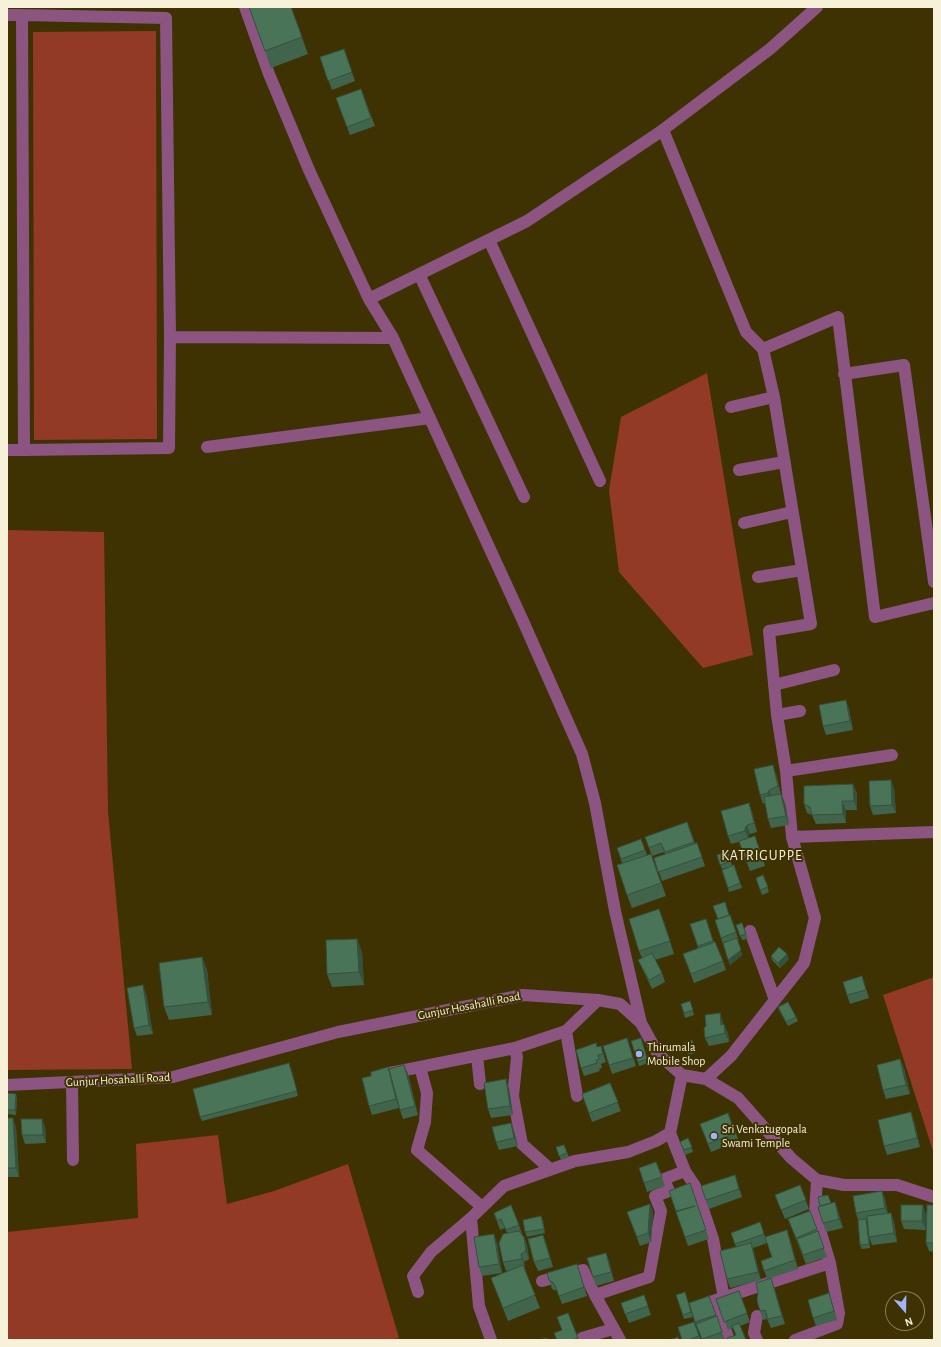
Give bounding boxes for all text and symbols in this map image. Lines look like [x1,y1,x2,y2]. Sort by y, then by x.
district label: KATRIGUPPE [721,848,803,864]
street label: Gunjur Hosahalli Road [416,989,522,1023]
place label: Thirumala Mobile Shop [647,1040,705,1068]
marker: Thirumala Mobile Shop [634,1049,644,1059]
street label: Gunjur Hosahalli Road [65,1070,171,1090]
place label: Sri Venkatugopala Swami Temple [722,1122,807,1150]
marker: Sri Venkatugopala Swami Temple [709,1131,719,1141]
north arrow [885,1291,925,1331]
text: N [903,1315,914,1328]

